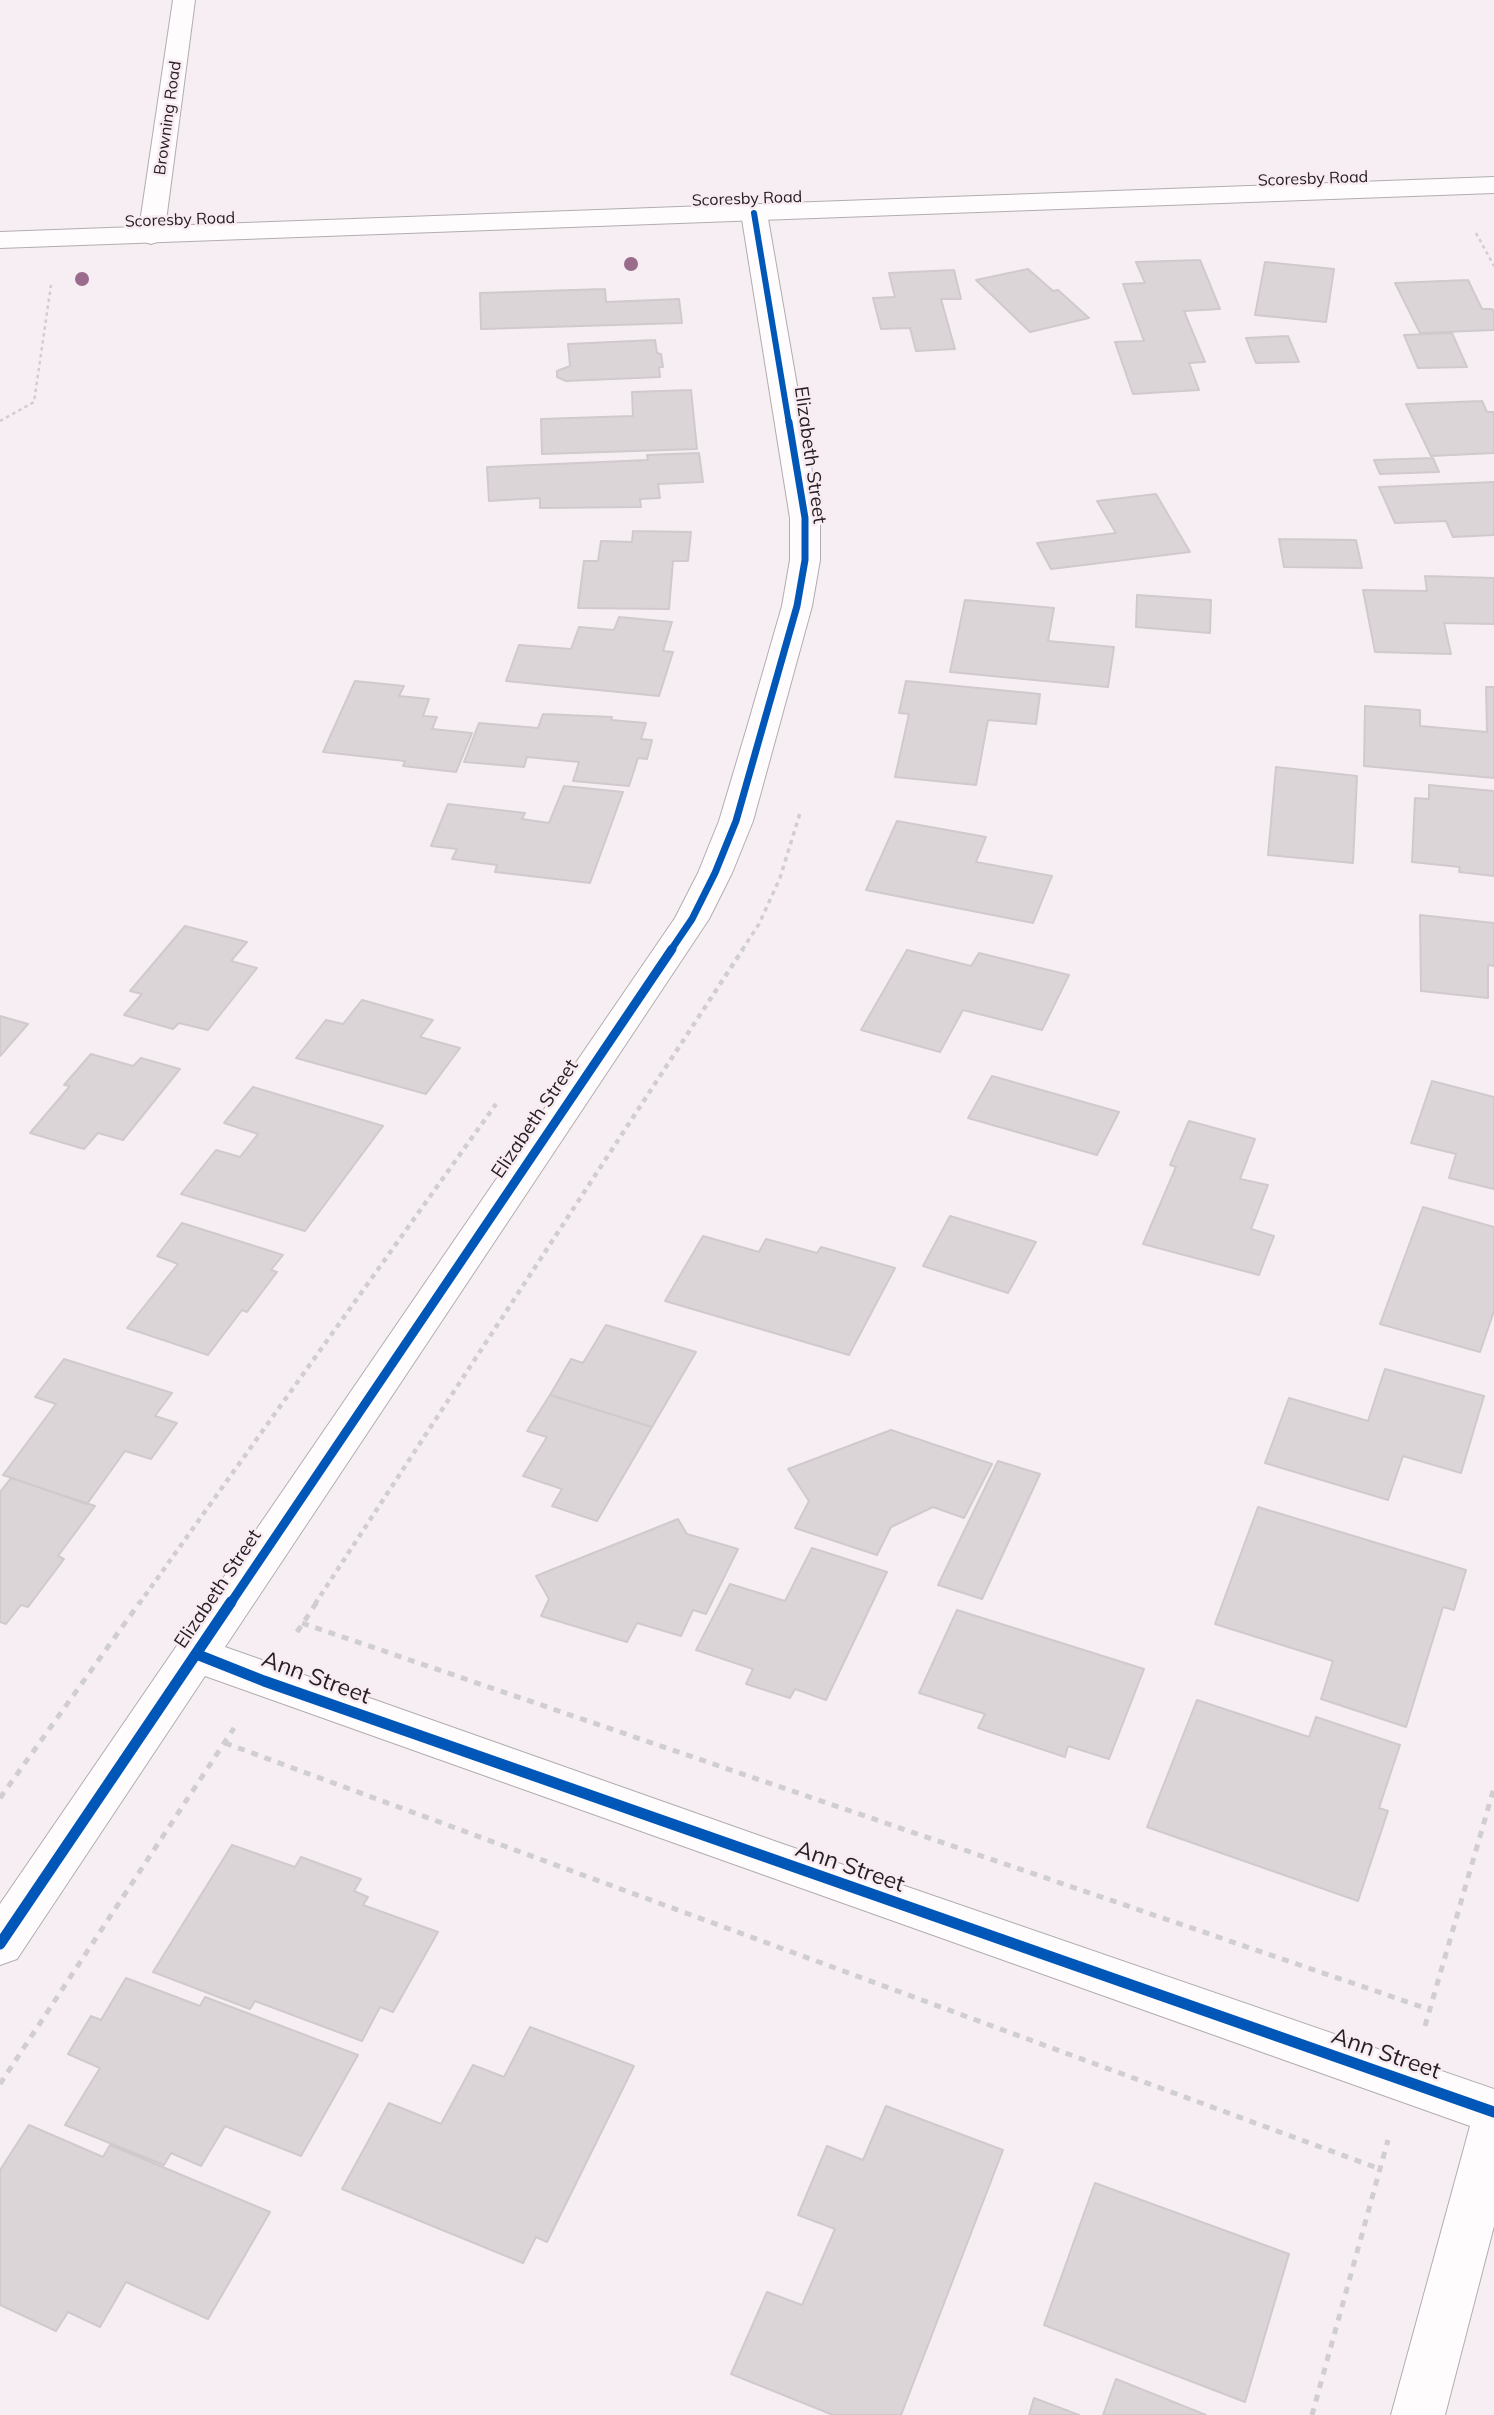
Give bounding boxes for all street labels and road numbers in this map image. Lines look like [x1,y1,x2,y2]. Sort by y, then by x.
street label: Browning Road [150,60,186,176]
street label: Scoresby Road [1257,167,1369,191]
street label: Scoresby Road [691,187,803,211]
street label: Scoresby Road [124,208,236,232]
street label: Elizabeth Street [789,385,831,525]
street label: Elizabeth Street [487,1055,583,1183]
street label: Elizabeth Street [170,1525,266,1653]
street label: Ann Street [258,1646,374,1710]
street label: Ann Street [792,1835,908,1899]
street label: Ann Street [1328,2022,1444,2086]

